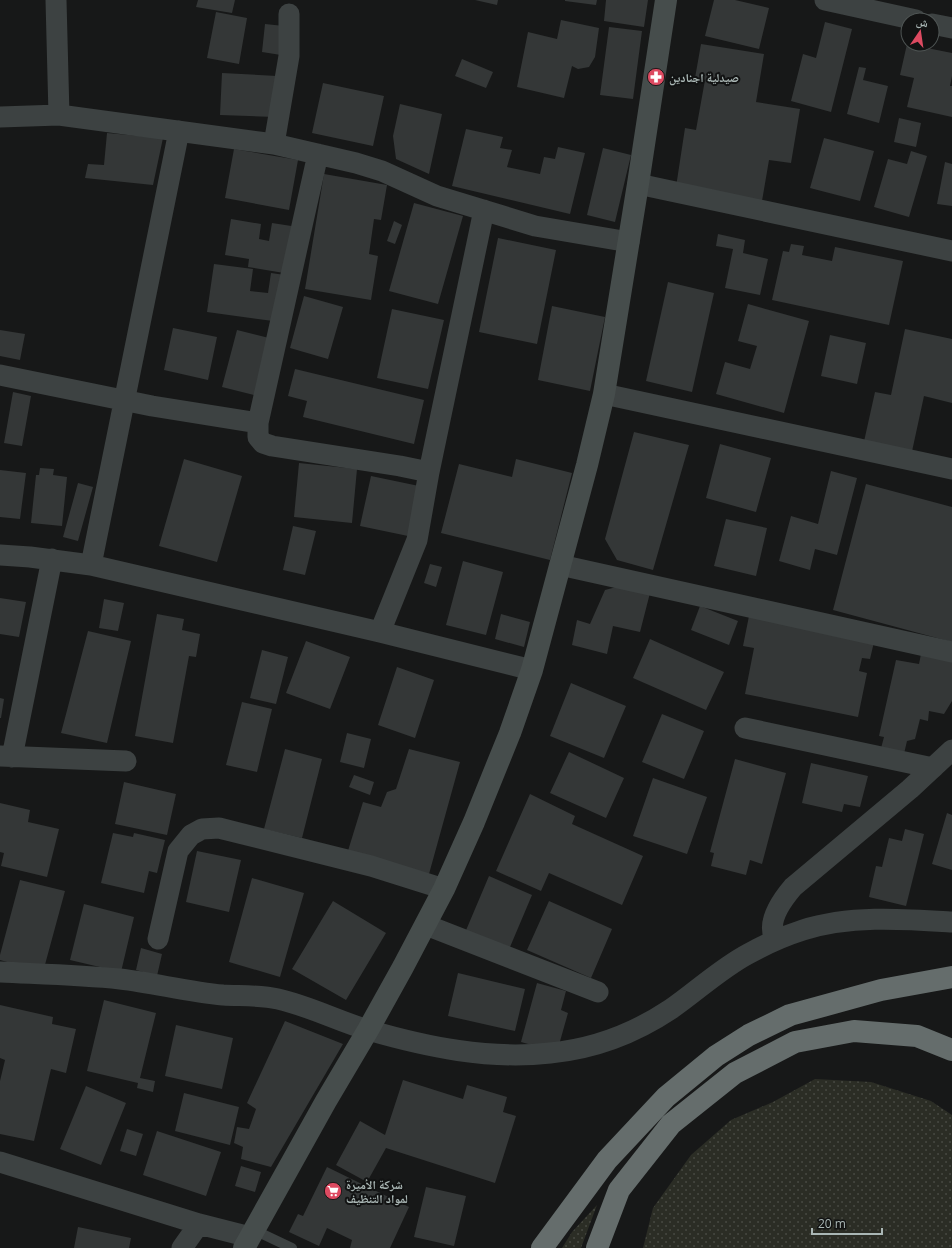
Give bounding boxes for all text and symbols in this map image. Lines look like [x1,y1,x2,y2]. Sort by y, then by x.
north arrow [900,12,940,52]
text: ش [915,13,930,31]
pharmacy icon: صيدلية اجنادين [646,67,666,87]
place label: صيدلية اجنادين [669,69,739,86]
place label: شركة الأميرة لمواد التنظيف [346,1176,408,1207]
supermarket icon: شركة الأميرة لمواد التنظيف [323,1181,343,1201]
scale bar [812,1210,882,1236]
text: 20 m [818,1215,846,1232]

